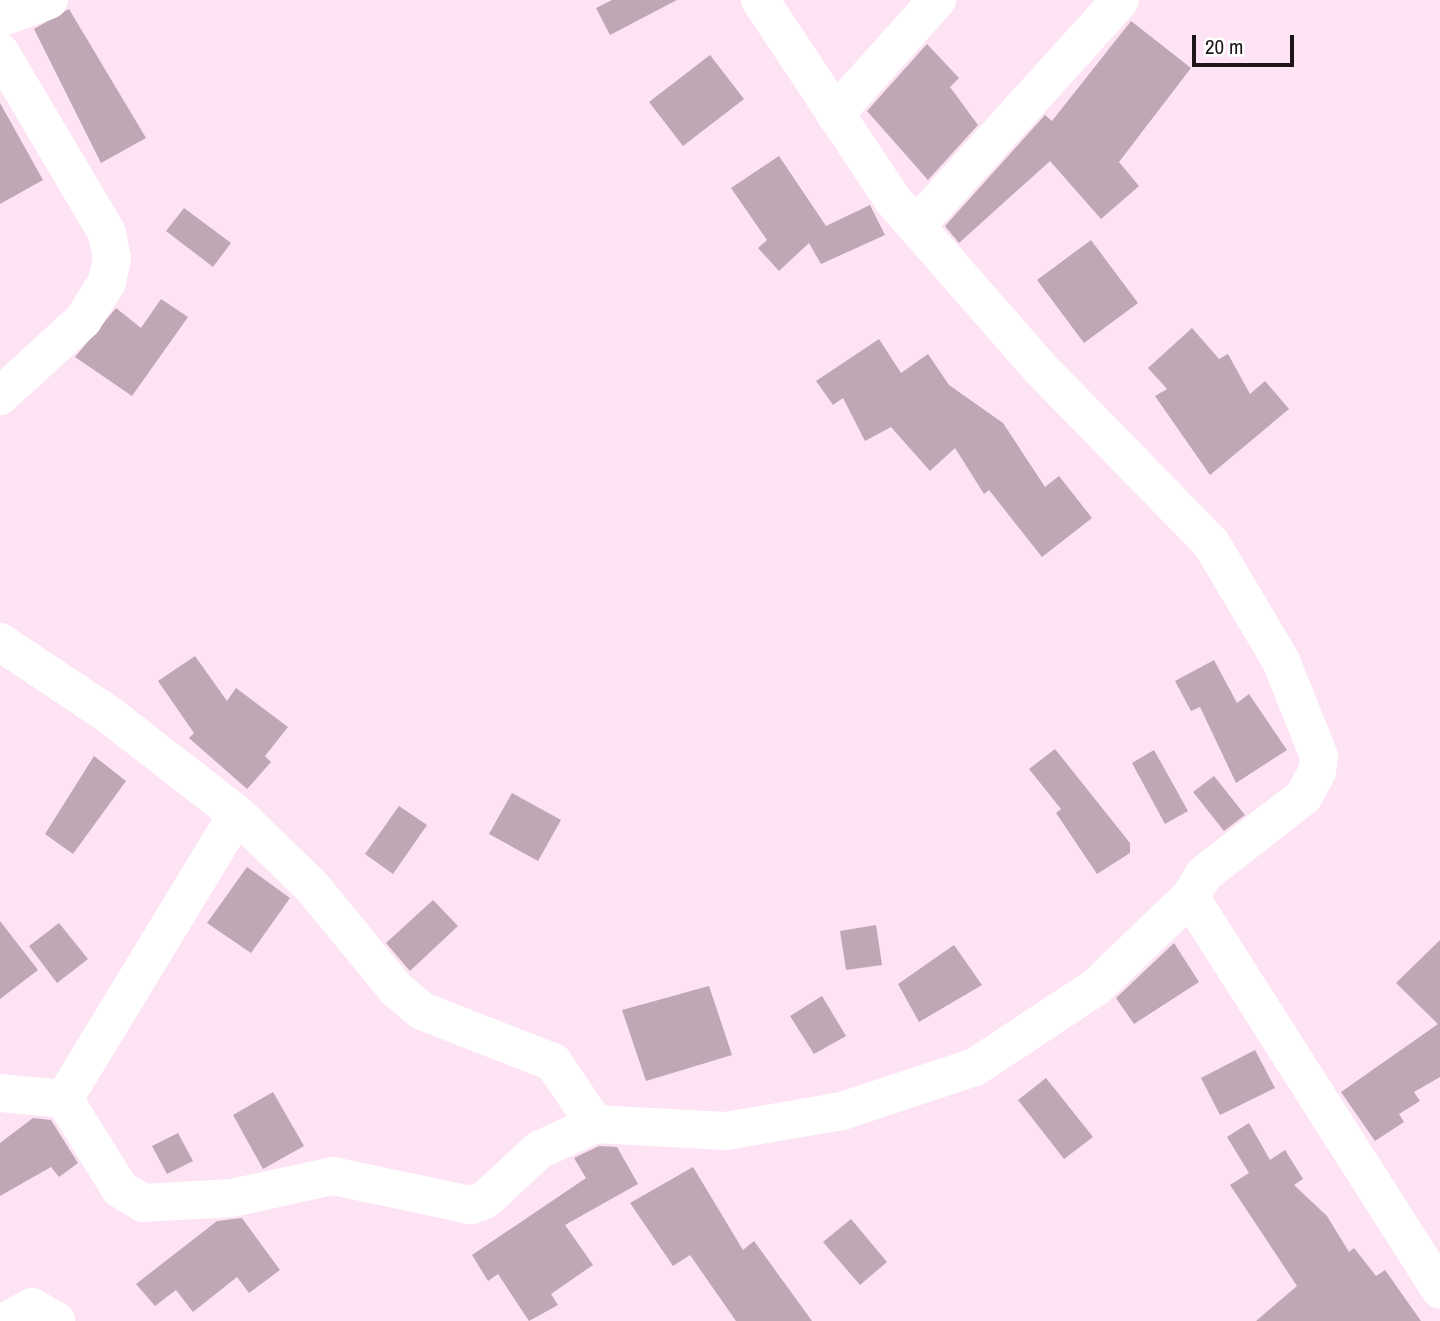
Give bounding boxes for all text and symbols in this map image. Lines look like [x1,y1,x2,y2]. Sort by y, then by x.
scale bar [1195,21,1296,65]
text: 20 m [1205,32,1243,61]

